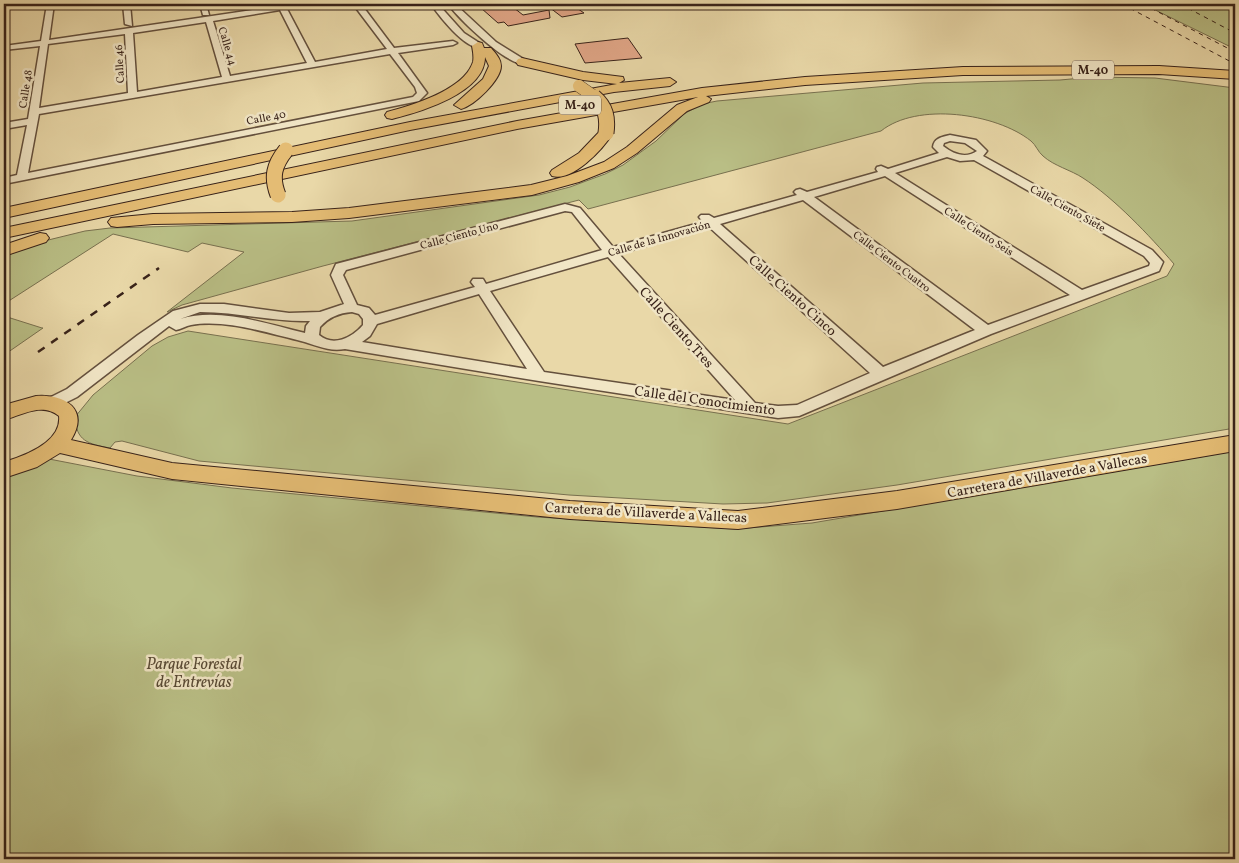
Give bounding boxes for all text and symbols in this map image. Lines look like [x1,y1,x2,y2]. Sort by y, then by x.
street label: Calle 44 [214,25,240,68]
street label: Calle 46 [112,44,129,84]
road number: M-40 [1072,60,1114,80]
street label: Calle 48 [16,69,37,109]
road number: M-40 [559,96,601,114]
street label: Calle 40 [245,107,288,130]
street label: Calle Ciento Siete [1027,182,1108,236]
street label: Calle Ciento Seis [941,204,1016,260]
street label: Calle de la Innovación [606,218,713,261]
street label: Calle Ciento Uno [419,219,500,254]
street label: Calle Ciento Cuatro [849,228,933,296]
street label: Calle Ciento Cinco [744,251,840,341]
street label: Calle Ciento Tres [634,283,717,373]
street label: Calle del Conocimiento [633,382,776,421]
street label: Carretera de Villaverde a Vallecas [946,450,1149,503]
street label: Carretera de Villaverde a Vallecas [544,499,748,528]
park label: Parque Forestal de Entrevías [146,654,242,694]

